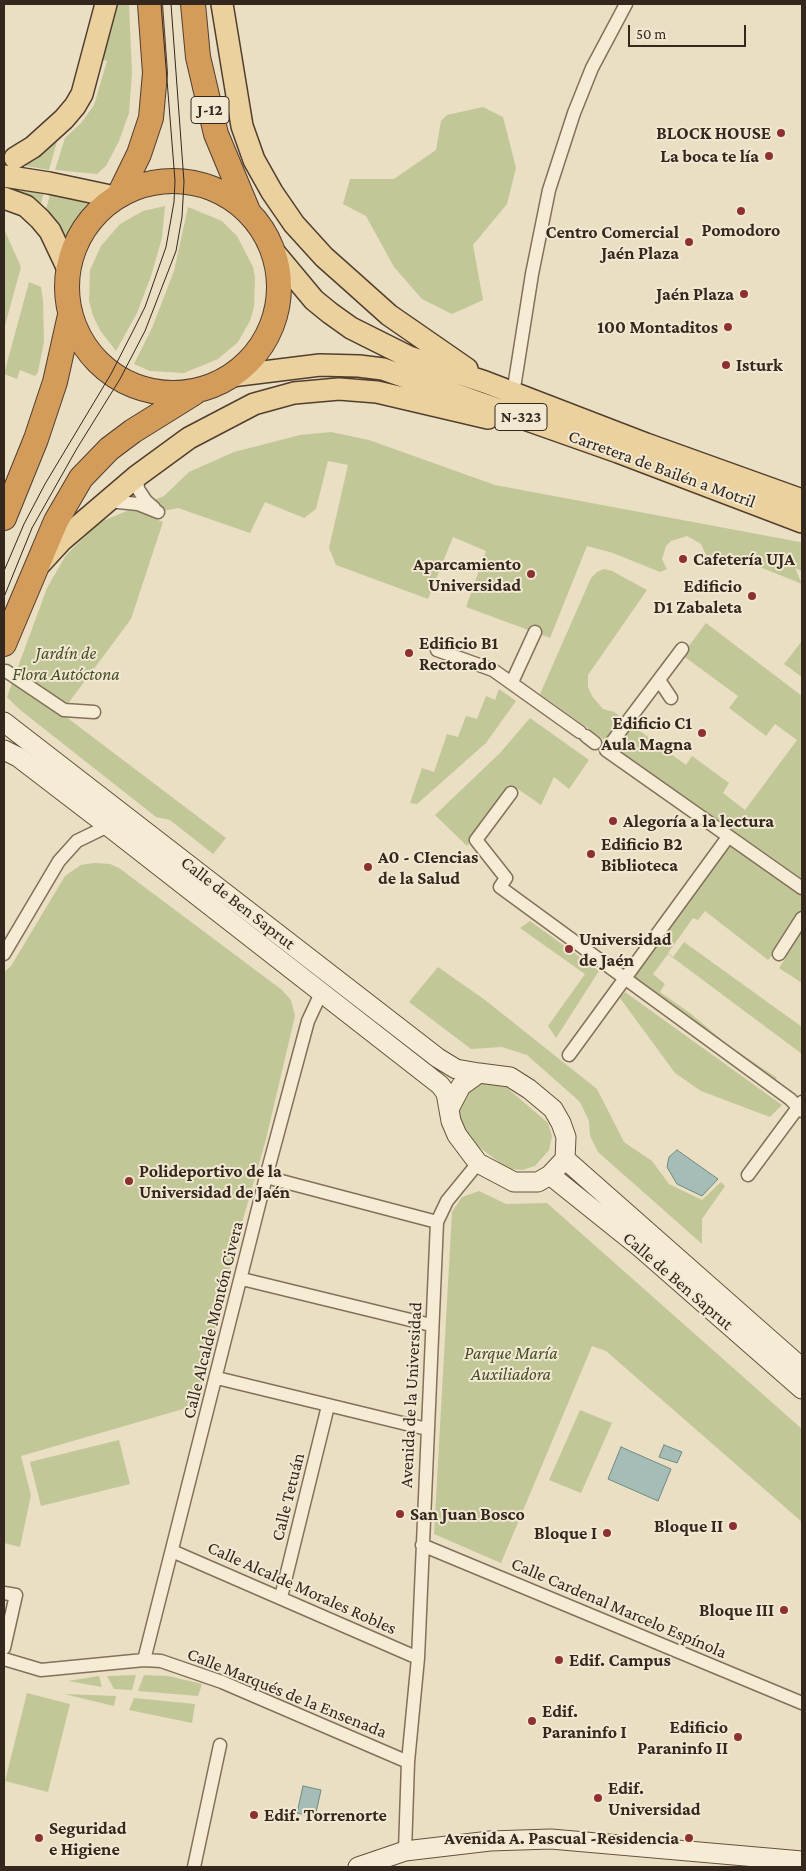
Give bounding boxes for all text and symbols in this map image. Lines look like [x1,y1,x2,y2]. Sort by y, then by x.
scale bar [631,15,748,47]
text: 50 m [636,26,666,42]
road number: J-12 [191,96,229,124]
place label: BLOCK HOUSE [656,122,771,144]
marker: BLOCK HOUSE [775,127,787,139]
place label: La boca te lía [660,145,759,167]
marker: La boca te lía [763,150,775,162]
marker: Pomodoro [735,205,747,217]
place label: Pomodoro [702,219,780,241]
place label: Centro Comercial Jaén Plaza [546,221,679,264]
marker: Centro Comercial Jaén Plaza [683,236,695,248]
place label: Jaén Plaza [656,283,734,305]
marker: Jaén Plaza [738,288,750,300]
place label: 100 Montaditos [597,316,718,338]
marker: 100 Montaditos [722,321,734,333]
place label: Isturk [736,354,783,376]
marker: Isturk [720,359,732,371]
road number: N-323 [495,404,547,431]
street label: Carretera de Bailén a Motril [566,425,758,513]
place label: Cafetería UJA [693,548,795,570]
place label: Aparcamiento Universidad [413,553,521,596]
marker: Cafetería UJA [677,553,689,565]
marker: Aparcamiento Universidad [525,568,537,580]
place label: Edificio D1 Zabaleta [654,575,742,618]
marker: Edificio D1 Zabaleta [746,590,758,602]
place label: Edificio B1 Rectorado [419,632,498,674]
park label: Jardín de Flora Autóctona [12,642,120,684]
marker: Edificio B1 Rectorado [403,647,415,659]
place label: Edificio C1 Aula Magna [601,712,692,754]
marker: Edificio C1 Aula Magna [696,727,708,739]
place label: Alegoría a la lectura [623,810,774,832]
marker: Alegoría a la lectura [607,815,619,827]
place label: Edificio B2 Biblioteca [601,833,683,876]
place label: A0 - CIencias de la Salud [378,846,478,889]
marker: Edificio B2 Biblioteca [585,848,597,860]
street label: Calle de Ben Saprut [176,852,300,954]
marker: A0 - CIencias de la Salud [362,861,374,873]
place label: Universidad de Jaén [579,928,672,971]
marker: Universidad de Jaén [563,943,575,955]
place label: Polideportivo de la Universidad de Jaén [139,1160,290,1202]
marker: Polideportivo de la Universidad de Jaén [123,1175,135,1187]
street label: Calle Alcalde Montón Civera [178,1219,248,1421]
street label: Calle de Ben Saprut [618,1227,738,1335]
street label: Avenida de la Universidad [395,1302,427,1488]
park label: Parque María Auxiliadora [464,1342,558,1385]
street label: Calle Tetuán [267,1451,309,1543]
place label: San Juan Bosco [410,1503,525,1525]
marker: San Juan Bosco [394,1508,406,1520]
place label: Bloque II [654,1515,723,1537]
marker: Bloque II [727,1520,739,1532]
place label: Bloque I [534,1522,597,1544]
marker: Bloque I [601,1527,613,1539]
street label: Calle Alcalde Morales Robles [204,1536,400,1640]
street label: Calle Cardenal Marcelo Espínola [508,1553,730,1663]
place label: Bloque III [699,1599,774,1621]
marker: Bloque III [778,1604,790,1616]
street label: Calle Marqués de la Ensenada [184,1643,390,1743]
place label: Edif. Campus [569,1649,671,1671]
marker: Edif. Campus [553,1654,565,1666]
place label: Edif. Paraninfo I [542,1700,627,1742]
marker: Edif. Paraninfo I [526,1715,538,1727]
place label: Edificio Paraninfo II [637,1716,728,1758]
marker: Edificio Paraninfo II [732,1731,744,1743]
place label: Edif. Universidad [608,1777,701,1820]
marker: Edif. Universidad [592,1792,604,1804]
place label: Edif. Torrenorte [264,1804,387,1826]
marker: Edif. Torrenorte [248,1809,260,1821]
place label: Seguridad e Higiene [49,1817,127,1860]
place label: Avenida A. Pascual -Residencia [444,1827,679,1849]
marker: Seguridad e Higiene [33,1832,45,1844]
marker: Avenida A. Pascual -Residencia [683,1832,695,1844]

